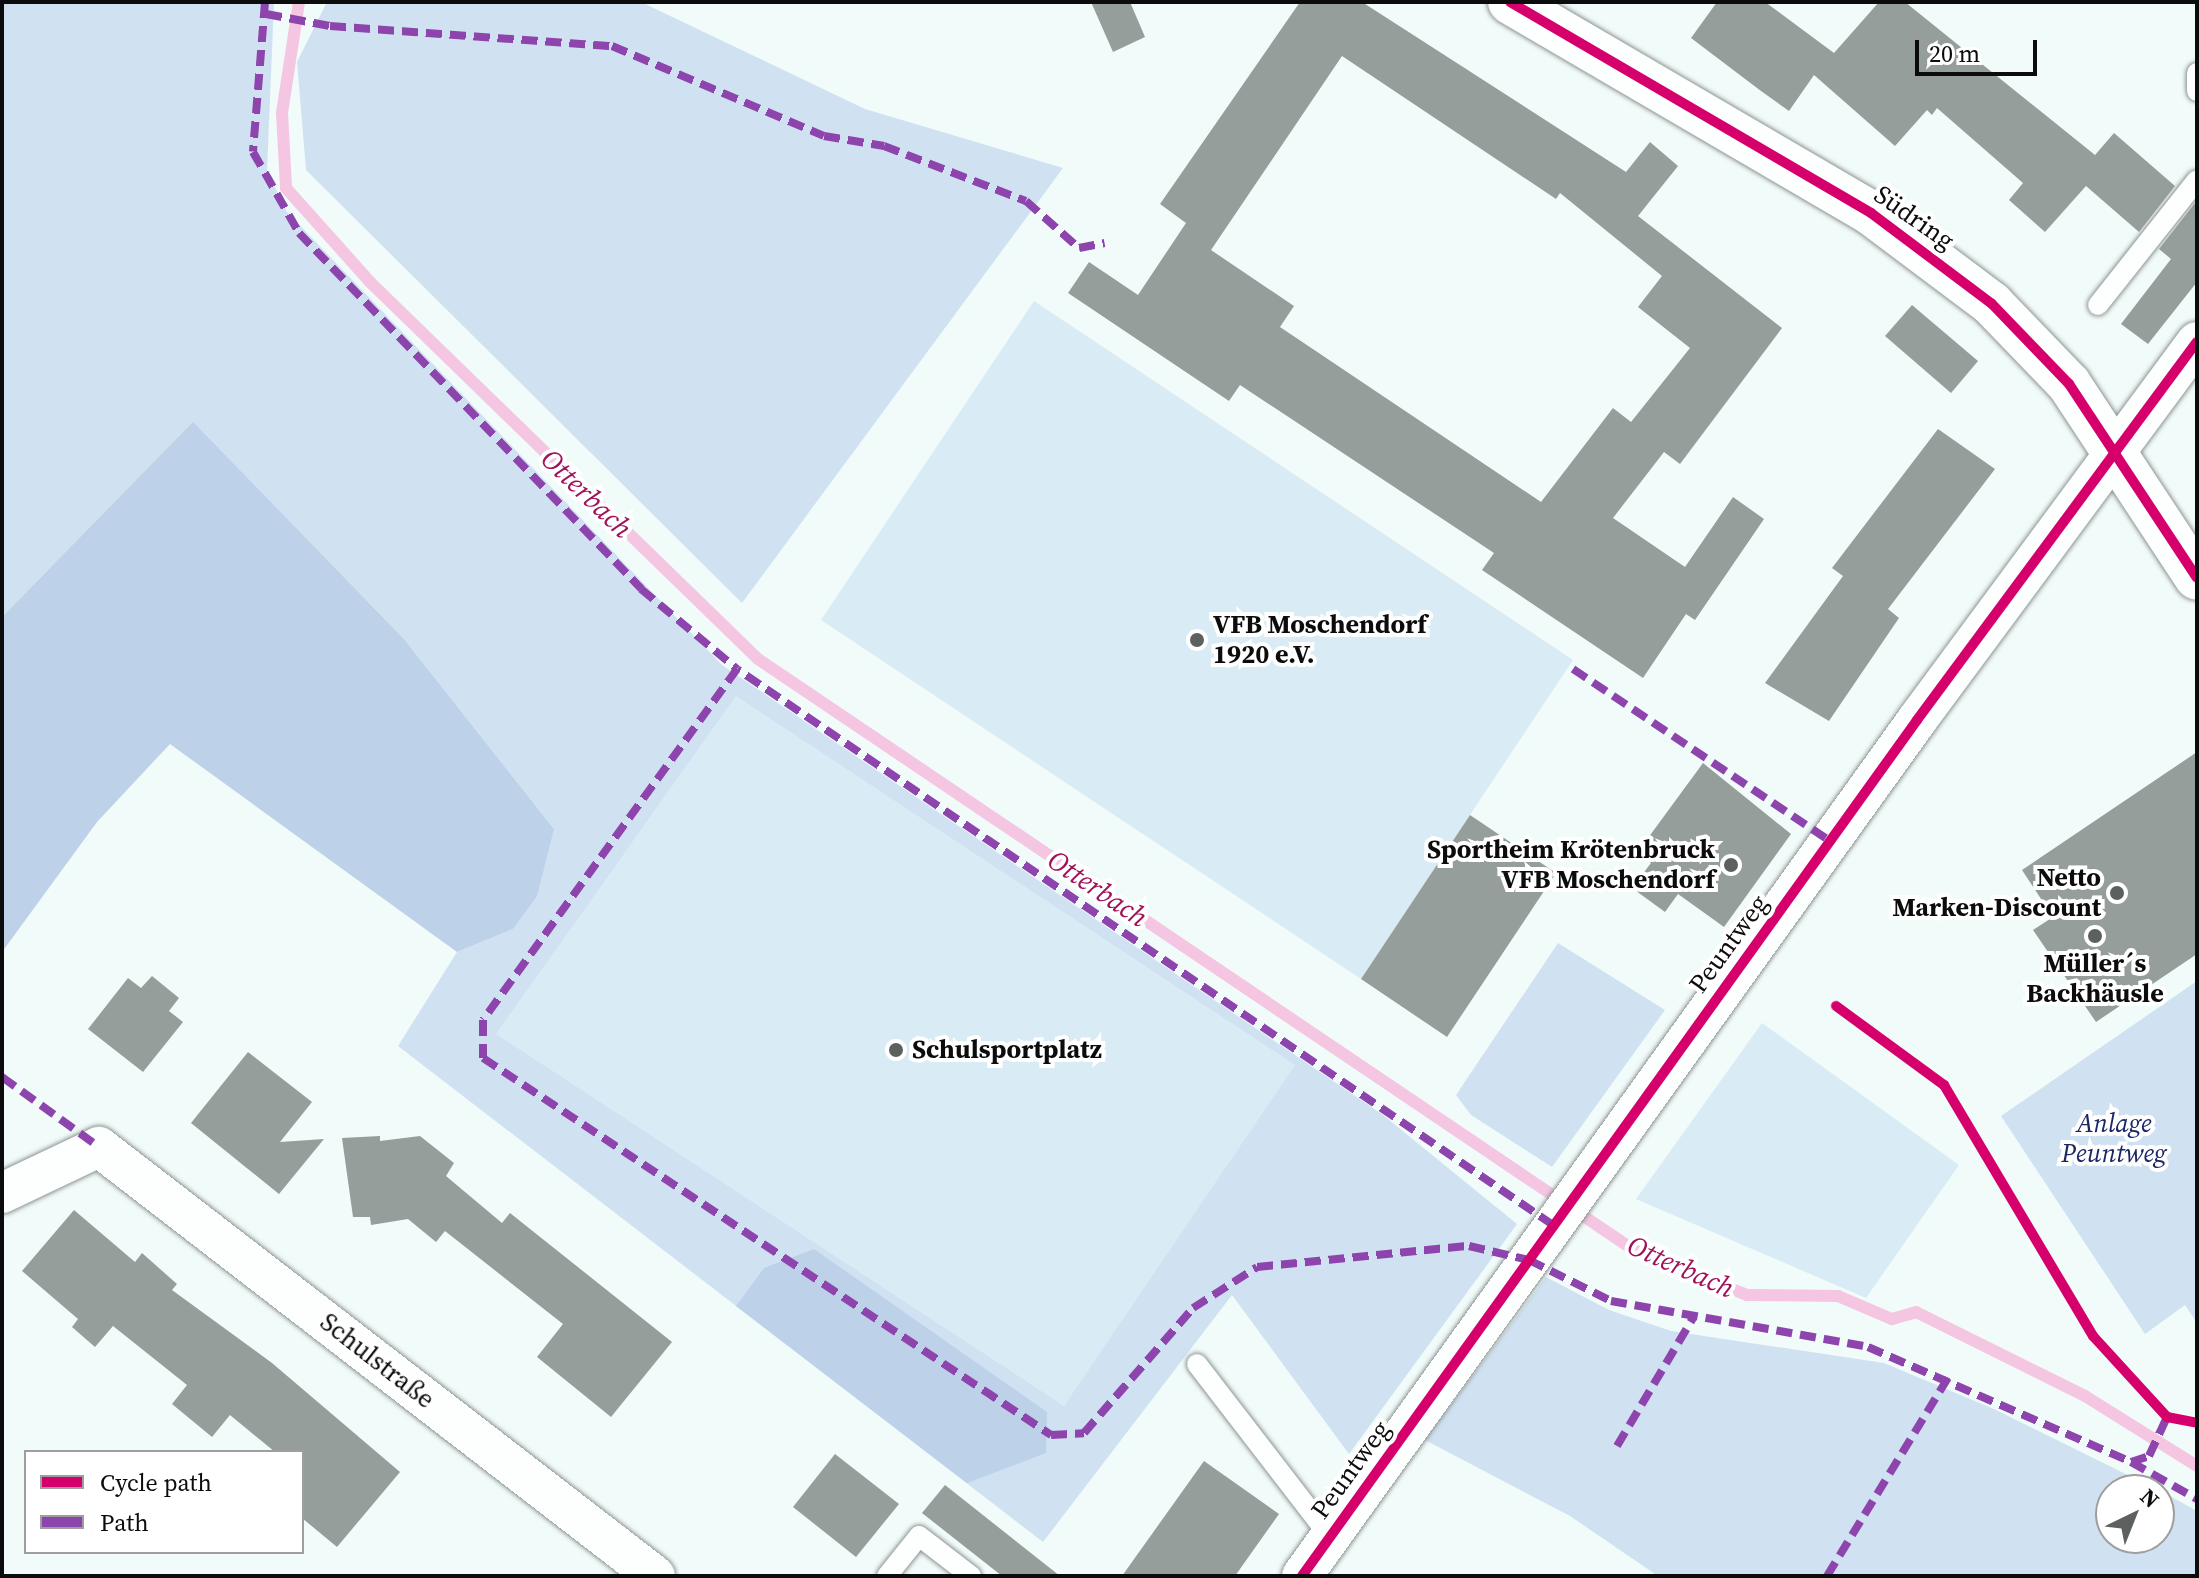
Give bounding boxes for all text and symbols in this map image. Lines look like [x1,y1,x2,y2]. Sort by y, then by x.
scale bar [1919,24,2041,74]
text: 20 m [1929,37,1980,70]
street label: Südring [1868,179,1960,257]
water label: Otterbach [535,442,639,544]
place label: VFB Moschendorf 1920 e.V. [1213,609,1427,670]
marker: VFB Moschendorf 1920 e.V. [1188,631,1206,649]
place label: Sportheim Krötenbruck VFB Moschendorf [1427,834,1715,896]
water label: Otterbach [1042,842,1154,934]
marker: Sportheim Krötenbruck VFB Moschendorf [1722,856,1740,874]
place label: Netto Marken-Discount [1892,862,2101,924]
marker: Netto Marken-Discount [2108,884,2126,902]
street label: Peuntweg [1683,889,1775,999]
marker: Müller´s Backhäusle [2086,927,2104,945]
place label: Müller´s Backhäusle [2026,948,2164,1010]
place label: Schulsportplatz [912,1034,1102,1066]
marker: Schulsportplatz [887,1041,905,1059]
park label: Anlage Peuntweg [2061,1108,2167,1170]
water label: Otterbach [1622,1228,1740,1304]
street label: Schulstraße [314,1307,440,1415]
street label: Peuntweg [1305,1415,1397,1525]
legend [24,1450,304,1554]
text: Cycle path [100,1466,212,1499]
north arrow [2095,1474,2175,1554]
text: N [2134,1481,2166,1514]
text: Path [100,1506,149,1539]

